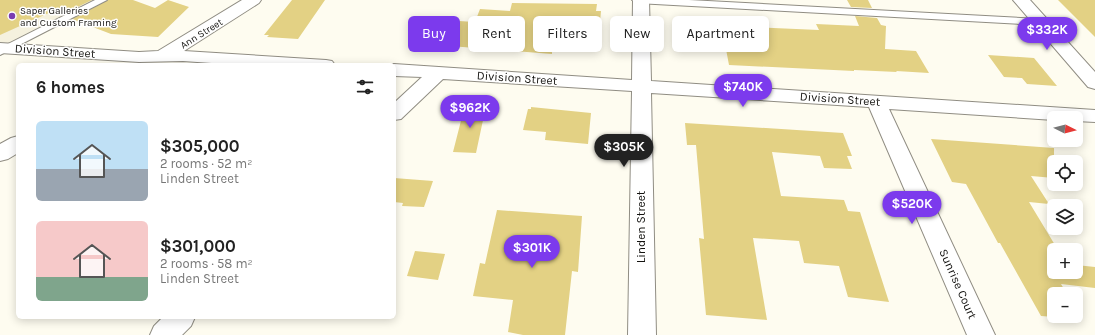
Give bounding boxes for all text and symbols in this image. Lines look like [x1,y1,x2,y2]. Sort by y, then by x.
place label: Saper Galleries and Custom Framing [20,5,117,29]
marker: Saper Galleries and Custom Framing [7,11,17,21]
street label: Ann Street [178,16,225,52]
chip: Buy [408,16,460,52]
chip: Rent [468,16,525,52]
chip: Filters [533,16,602,52]
chip: New [610,16,664,52]
chip: Apartment [672,16,769,52]
pin: $332K [1019,17,1075,51]
text: $332K [1026,22,1068,37]
street label: Division Street [14,41,96,61]
street label: Division Street [476,68,558,88]
pin: $740K [715,74,771,108]
icon: filters [354,76,376,98]
text: 6 homes [36,77,105,97]
text: $740K [723,79,763,94]
street label: Division Street [799,89,881,109]
pin: $962K [442,95,498,129]
text: $962K [449,100,491,115]
north arrow [1047,111,1083,147]
map controls [1047,111,1083,323]
pin: $305K [596,134,652,168]
text: $305,000 [160,136,240,156]
icon: home [68,137,116,185]
text: $305K [603,139,645,154]
button: locate [1047,155,1083,191]
text: 2 rooms · 52 m² [160,156,252,171]
text: Linden Street [160,171,239,186]
street label: Linden Street [634,190,648,263]
pin: $520K [884,191,940,225]
text: $520K [891,196,933,211]
button: layers [1047,199,1083,235]
pin: $301K [504,235,560,269]
text: $301,000 [160,236,236,256]
icon: home [68,237,116,285]
text: $301K [513,240,551,255]
button: + [1047,243,1083,279]
street label: Sunrise Court [936,247,980,322]
text: 2 rooms · 58 m² [160,256,253,271]
text: Linden Street [160,271,239,286]
button: − [1047,287,1083,323]

